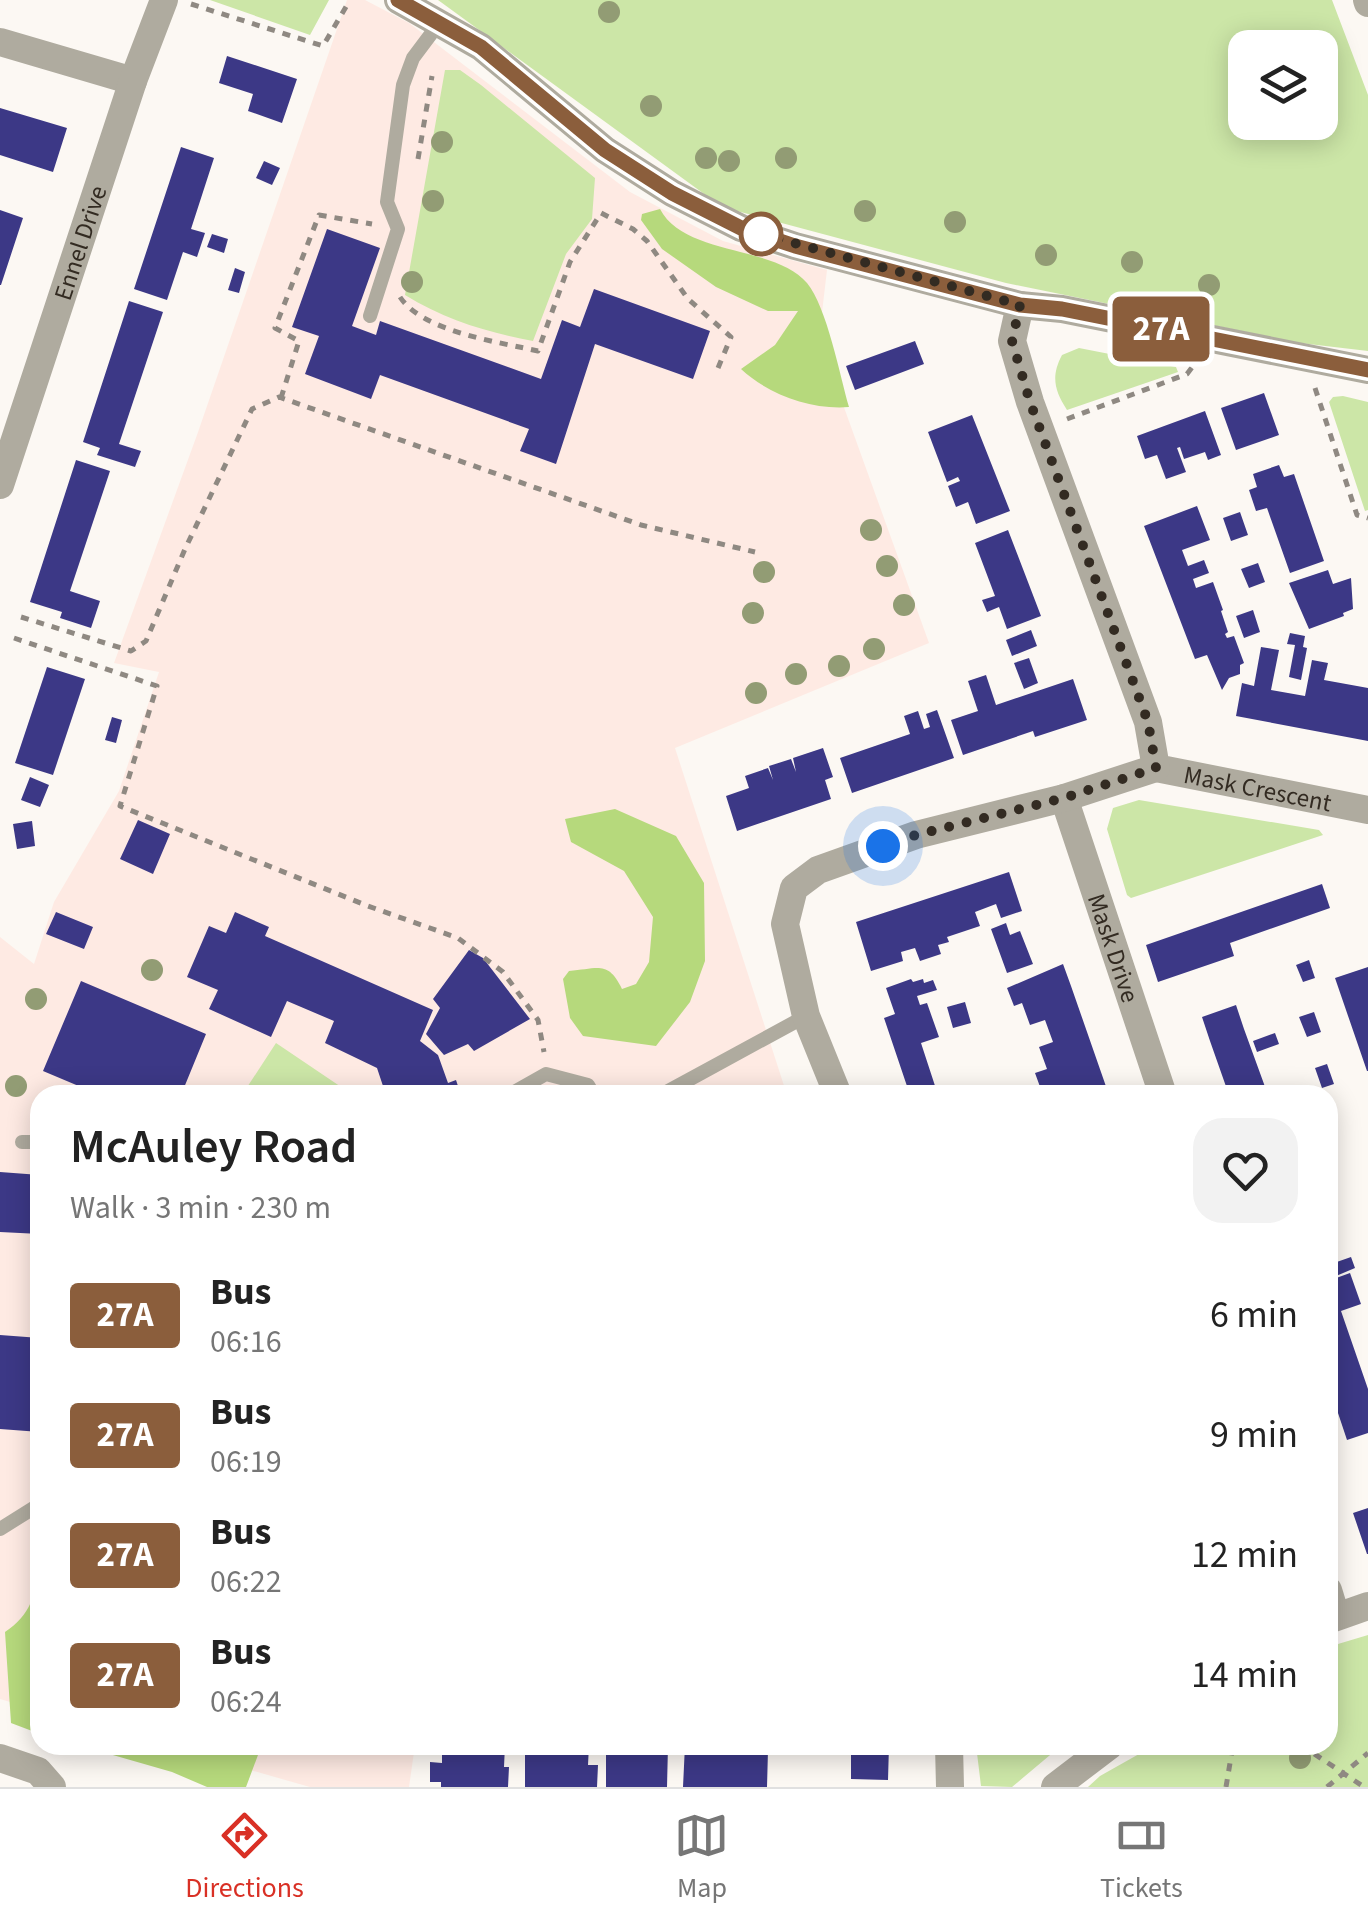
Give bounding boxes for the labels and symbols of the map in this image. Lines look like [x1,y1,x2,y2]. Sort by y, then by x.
street label: Ennel Drive [45,181,116,305]
unlabelled marker [740,213,782,255]
line badge: 27A [1104,296,1218,362]
street label: Mask Crescent [1181,757,1335,821]
your location [858,821,908,871]
street label: Mask Drive [1078,889,1148,1007]

